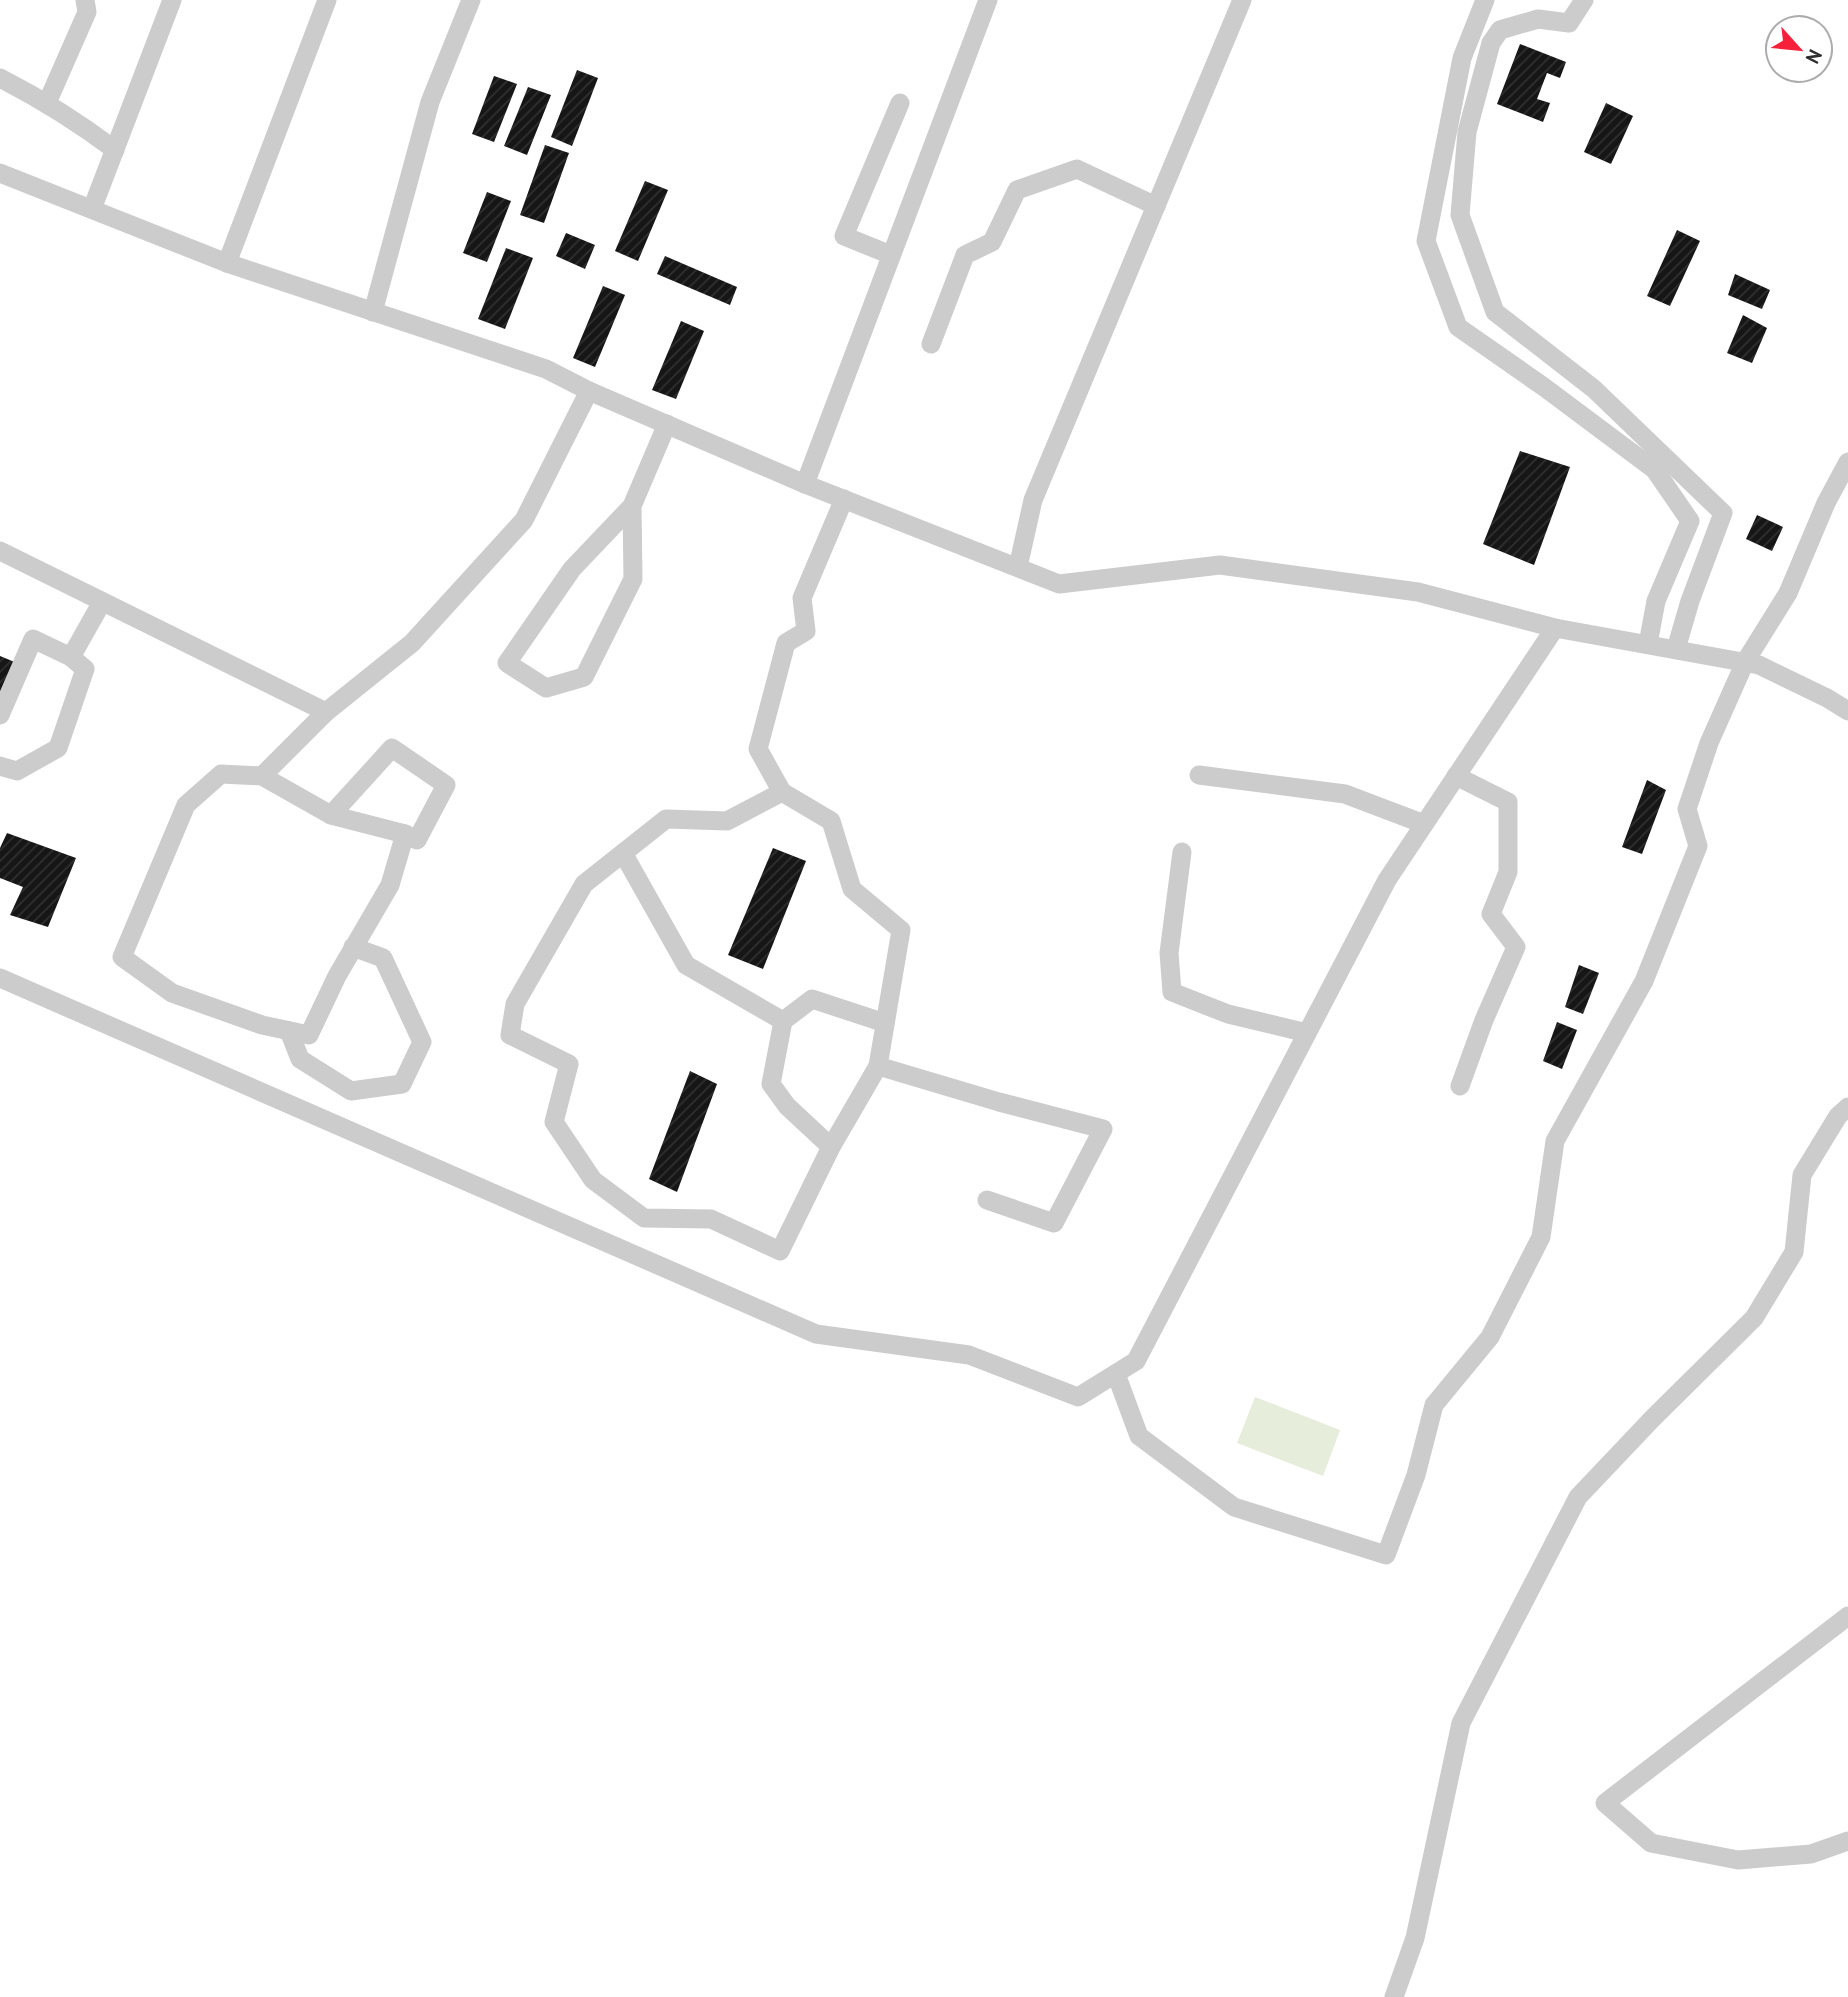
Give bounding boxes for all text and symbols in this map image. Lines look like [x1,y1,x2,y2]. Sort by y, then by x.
north arrow [1764,14,1834,84]
text: N [1801,46,1828,68]

